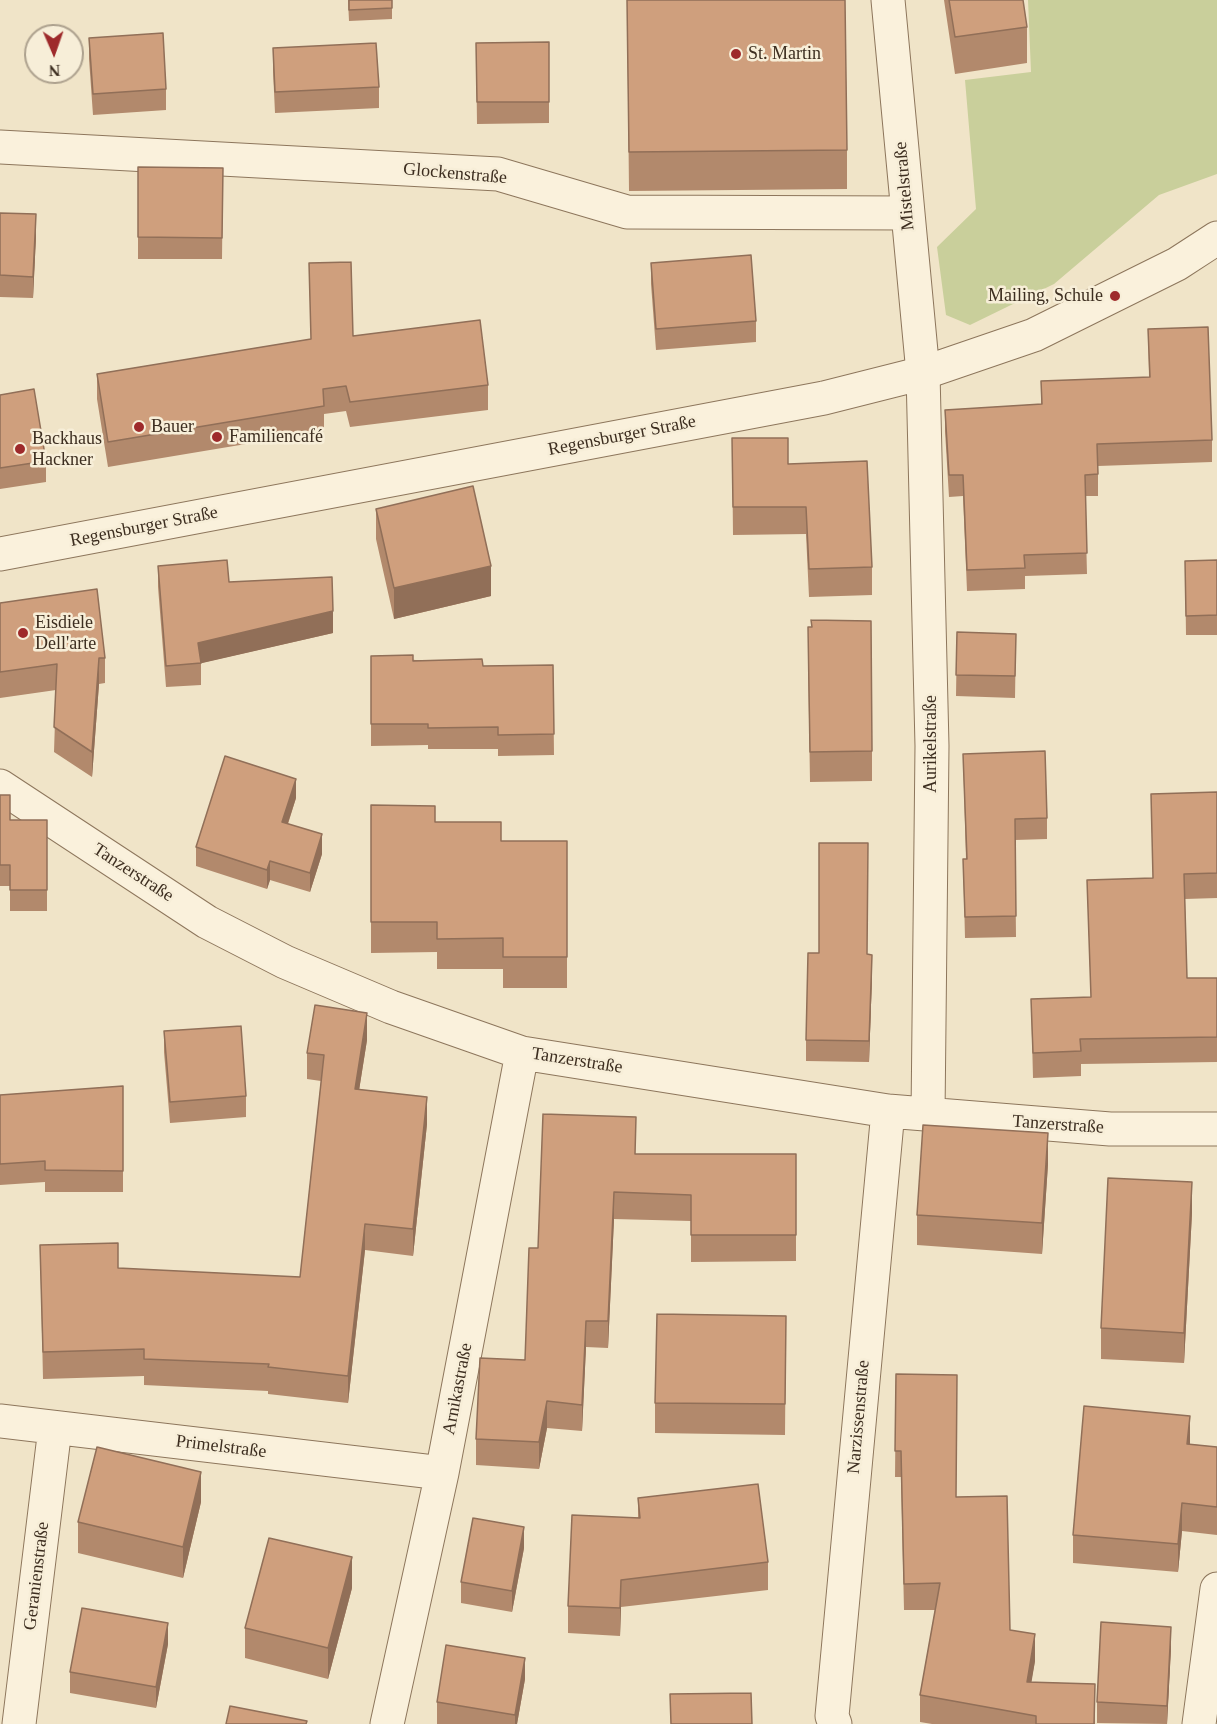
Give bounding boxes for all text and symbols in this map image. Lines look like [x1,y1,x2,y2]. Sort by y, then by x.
north arrow [24,24,84,84]
place label: St. Martin [748,43,821,65]
marker: St. Martin [729,47,743,61]
text: N [49,62,61,79]
street label: Mistelstraße [890,141,920,231]
street label: Glockenstraße [402,159,508,189]
place label: Mailing, Schule [988,285,1103,307]
marker: Mailing, Schule [1108,289,1122,303]
street label: Regensburger Straße [546,411,698,461]
place label: Bauer [151,416,194,438]
marker: Bauer [132,420,146,434]
place label: Familiencafé [229,426,323,448]
place label: Backhaus Hackner [32,428,102,470]
marker: Familiencafé [210,430,224,444]
marker: Backhaus Hackner [13,442,27,456]
street label: Regensburger Straße [68,502,220,552]
place label: Eisdiele Dell'arte [35,612,96,654]
marker: Eisdiele Dell'arte [16,626,30,640]
street label: Aurikelstraße [920,695,942,793]
street label: Tanzerstraße [89,839,177,907]
street label: Tanzerstraße [530,1043,624,1079]
street label: Tanzerstraße [1012,1111,1104,1139]
street label: Arnikastraße [439,1341,477,1437]
street label: Narzissenstraße [843,1359,875,1475]
street label: Primelstraße [175,1431,267,1463]
street label: Geranienstraße [20,1521,54,1631]

